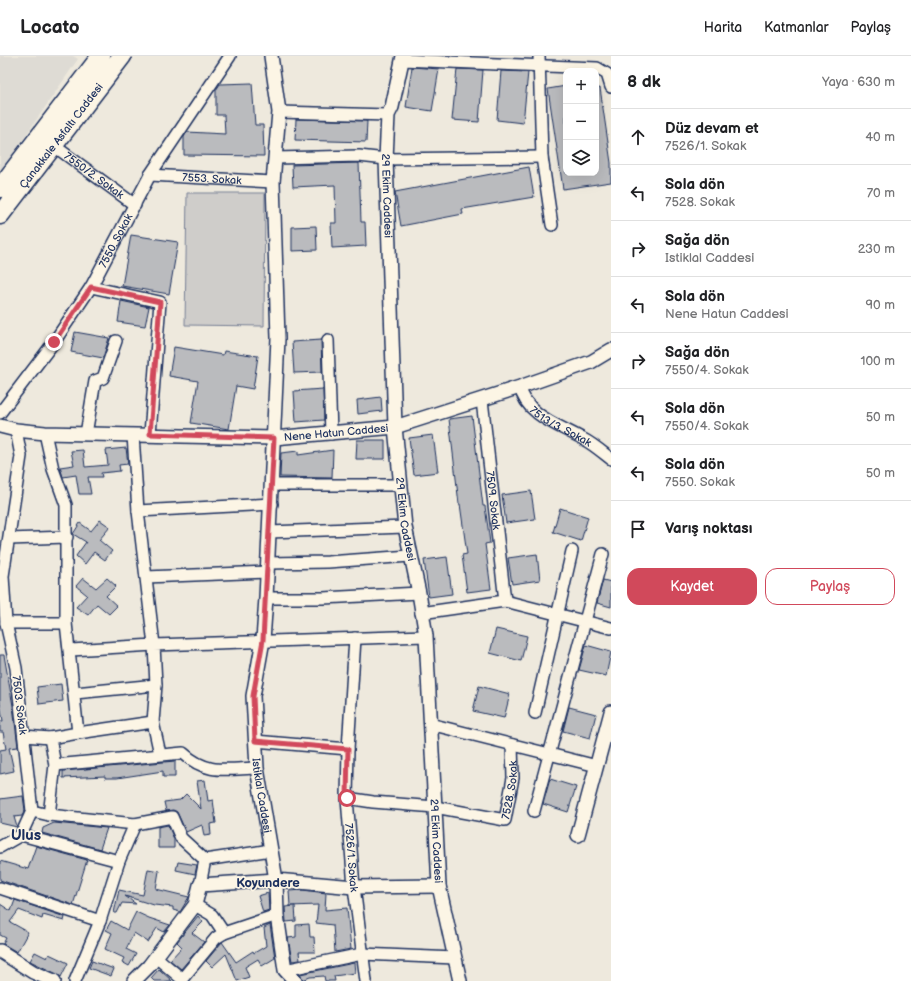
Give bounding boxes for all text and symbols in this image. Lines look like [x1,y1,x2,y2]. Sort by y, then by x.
text: Locato [20,16,80,39]
text: Harita [704,19,742,36]
text: Katmanlar [764,19,829,36]
text: Paylaş [851,19,891,36]
map controls [563,68,599,176]
button: + [563,68,599,104]
text: 8 dk [627,72,661,92]
text: Yaya · 630 m [822,74,895,90]
street label: Çanakkale Asfaltı Caddesi [17,81,106,191]
button: − [563,104,599,140]
text: Düz devam et [665,119,759,138]
icon: ahead [627,126,649,148]
text: 40 m [865,129,895,145]
text: 7526/1. Sokak [665,138,746,154]
button: layers [563,140,599,176]
street label: 7550/2. Sokak [62,149,127,202]
street label: 29 Ekim Caddesi [379,153,395,239]
street label: 7553. Sokak [182,171,243,187]
text: Sola dön [665,175,725,194]
icon: left [627,182,649,204]
text: 70 m [867,185,895,201]
text: 7528. Sokak [665,194,735,210]
street label: 7550. Sokak [96,211,136,270]
text: Sağa dön [665,231,730,250]
icon: right [627,238,649,260]
text: 230 m [858,241,895,257]
text: Istiklal Caddesi [665,250,754,266]
text: Sola dön [665,287,725,306]
icon: left [627,294,649,316]
text: 90 m [866,297,895,313]
text: Nene Hatun Caddesi [665,306,789,322]
route end [45,333,63,351]
text: Sağa dön [665,343,730,362]
icon: right [627,350,649,372]
text: 100 m [860,353,895,369]
text: 7550/4. Sokak [665,362,749,378]
text: Sola dön [665,399,725,418]
street label: 7513/3. Sokak [527,404,594,450]
icon: left [627,406,649,428]
text: 50 m [866,409,895,425]
text: 7550/4. Sokak [665,418,749,434]
street label: Nene Hatun Caddesi [283,422,389,444]
text: Sola dön [665,455,725,474]
icon: left [627,462,649,484]
text: 50 m [866,465,895,481]
street label: 7509. Sokak [483,470,503,531]
text: 7550. Sokak [665,474,735,490]
street label: 29 Ekim Caddesi [393,477,418,563]
icon: arrive [627,518,649,540]
text: Varış noktası [665,519,752,538]
button: Kaydet [627,568,757,605]
button: Paylaş [765,568,895,605]
street label: 7503. Sokak [9,675,30,736]
street label: Istiklal Caddesi [249,758,274,834]
street label: 7528. Sokak [499,760,520,821]
route start [338,789,356,807]
street label: 29 Ekim Caddesi [427,798,445,884]
street label: 7526/1. Sokak [342,823,361,893]
district label: Ulus [11,826,41,845]
district label: Koyundere [236,875,300,891]

